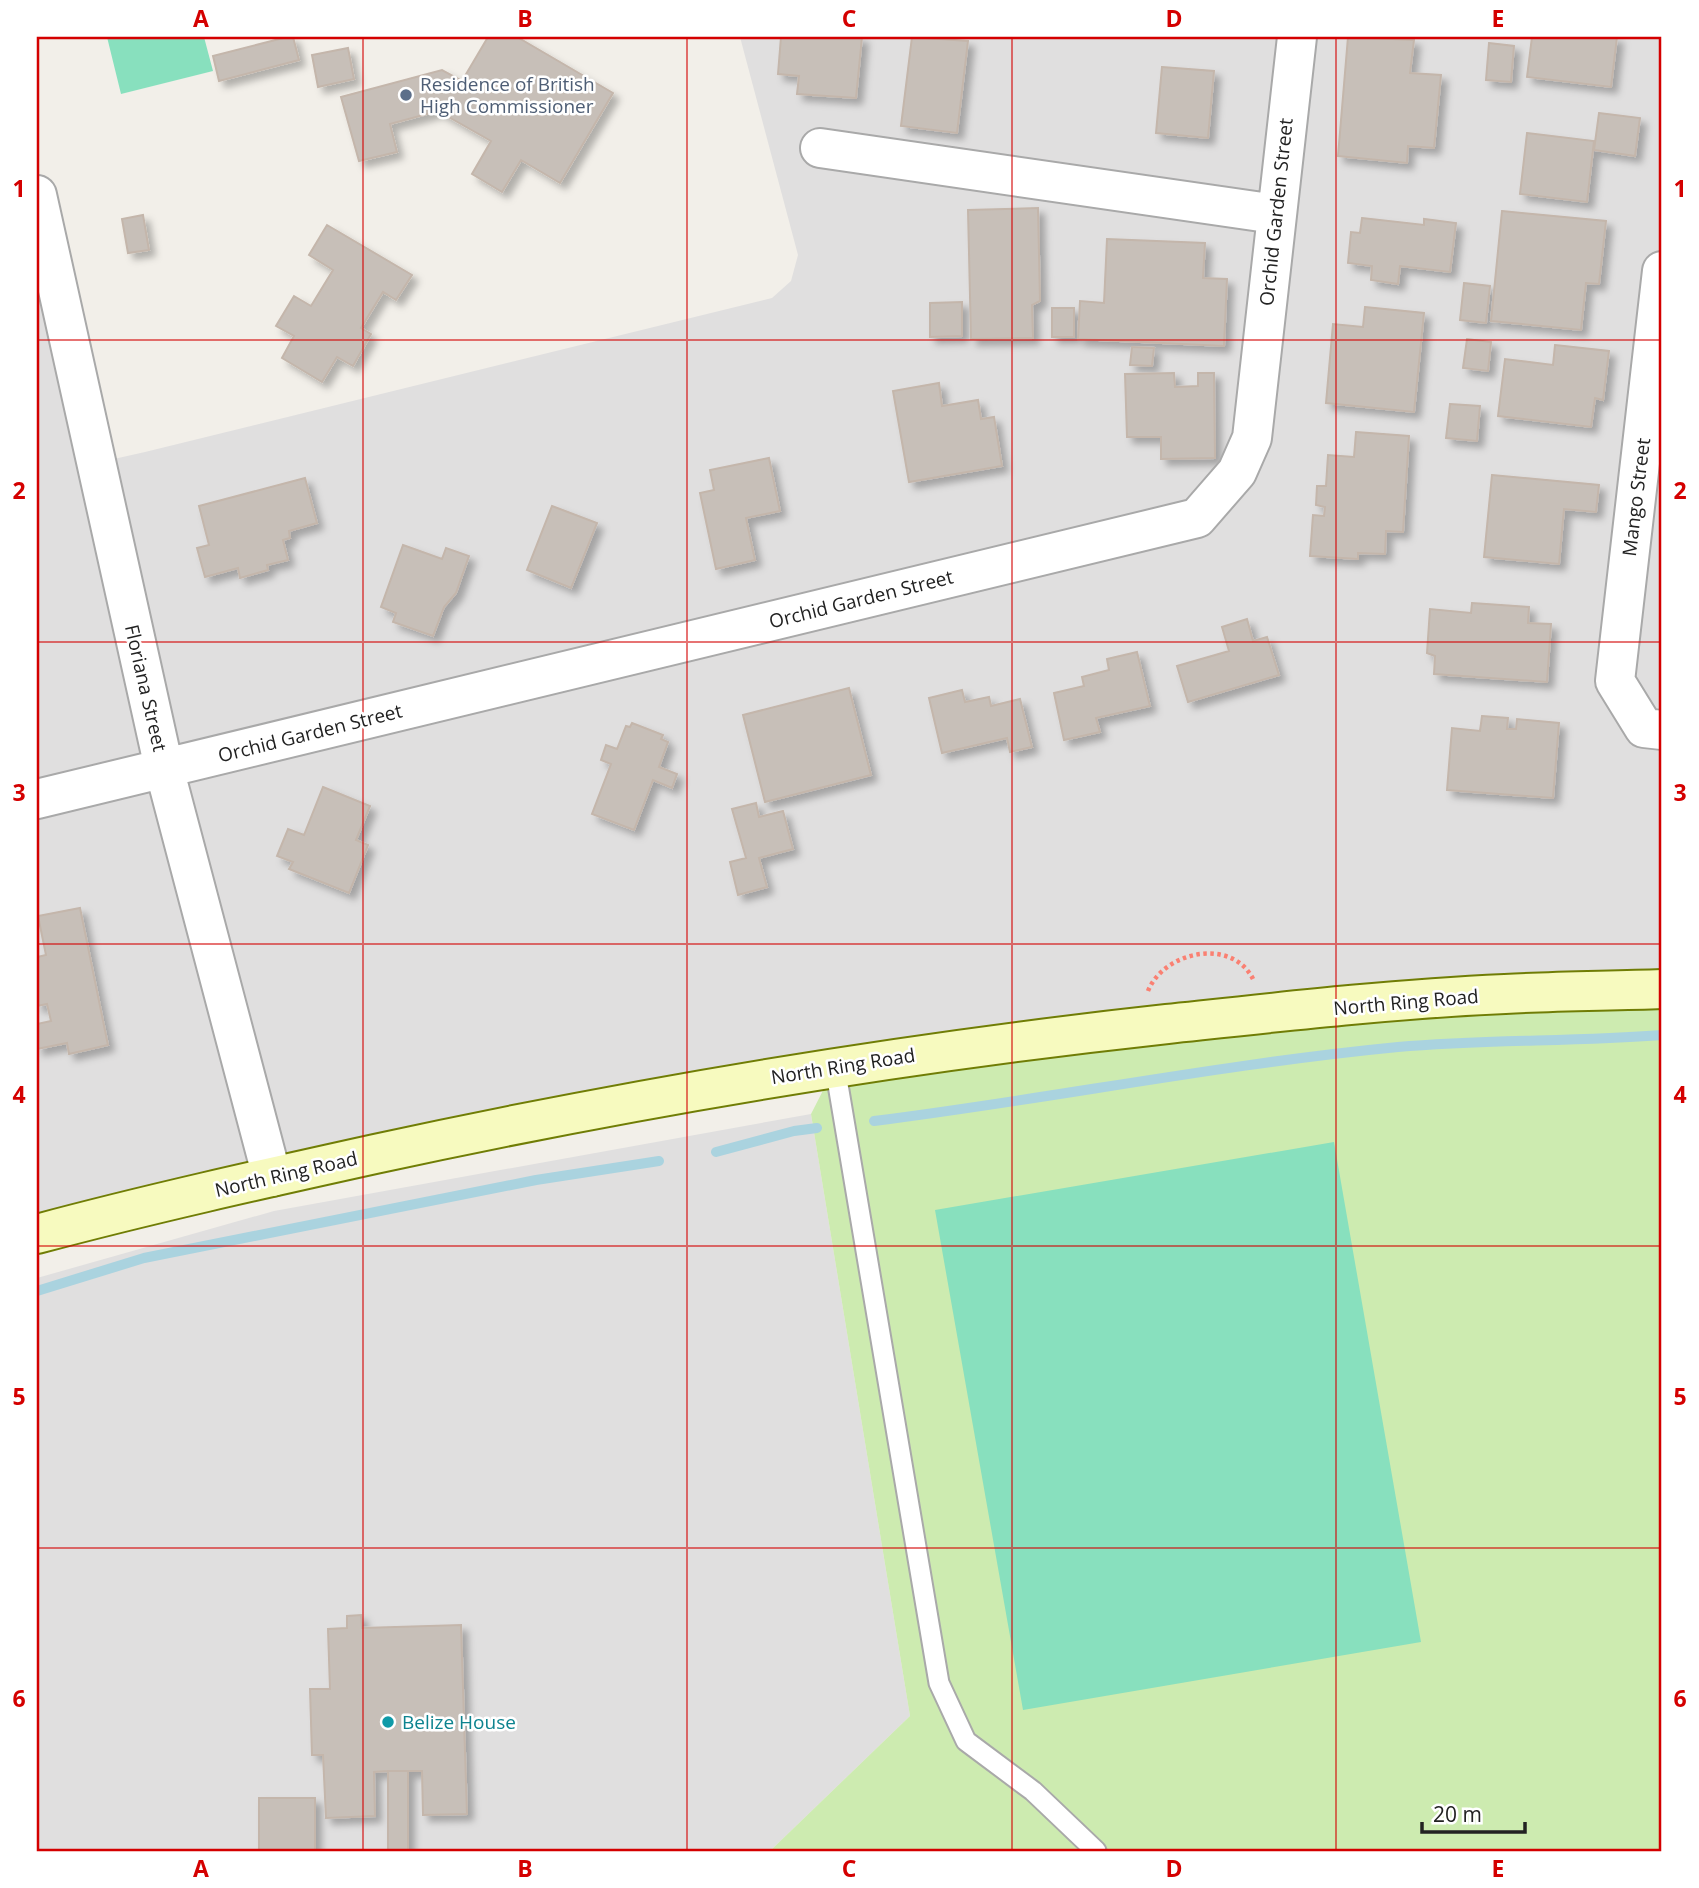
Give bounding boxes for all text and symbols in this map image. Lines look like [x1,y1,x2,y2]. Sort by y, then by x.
text: A [193,2,209,34]
text: B [517,2,533,34]
text: C [842,2,856,34]
text: D [1165,2,1183,34]
text: E [1492,2,1504,34]
place label: Residence of British High Commissioner [420,71,595,119]
marker: Residence of British High Commissioner [398,87,414,103]
street label: Orchid Garden Street [1253,117,1299,307]
text: 1 [12,172,26,204]
text: 1 [1673,172,1687,204]
street label: Mango Street [1616,436,1656,558]
text: 2 [12,474,26,506]
text: 2 [1673,474,1687,506]
street label: Orchid Garden Street [766,564,956,634]
street label: Floriana Street [119,622,173,754]
street label: Orchid Garden Street [215,698,405,768]
text: 3 [12,776,26,808]
text: 3 [1673,776,1687,808]
street label: North Ring Road [1332,983,1480,1021]
street label: North Ring Road [769,1042,917,1090]
text: 4 [12,1078,26,1110]
text: 4 [1673,1078,1687,1110]
street label: North Ring Road [212,1145,360,1203]
text: 5 [12,1380,26,1412]
text: 5 [1673,1380,1687,1412]
text: 6 [12,1682,26,1714]
text: 6 [1673,1682,1687,1714]
place label: Belize House [402,1709,516,1735]
marker: Belize House [380,1714,396,1730]
scale bar [1422,1790,1526,1834]
text: 20 m [1433,1800,1482,1828]
text: A [193,1852,209,1884]
text: B [517,1852,533,1884]
text: C [842,1852,856,1884]
text: D [1165,1852,1183,1884]
text: E [1492,1852,1504,1884]

